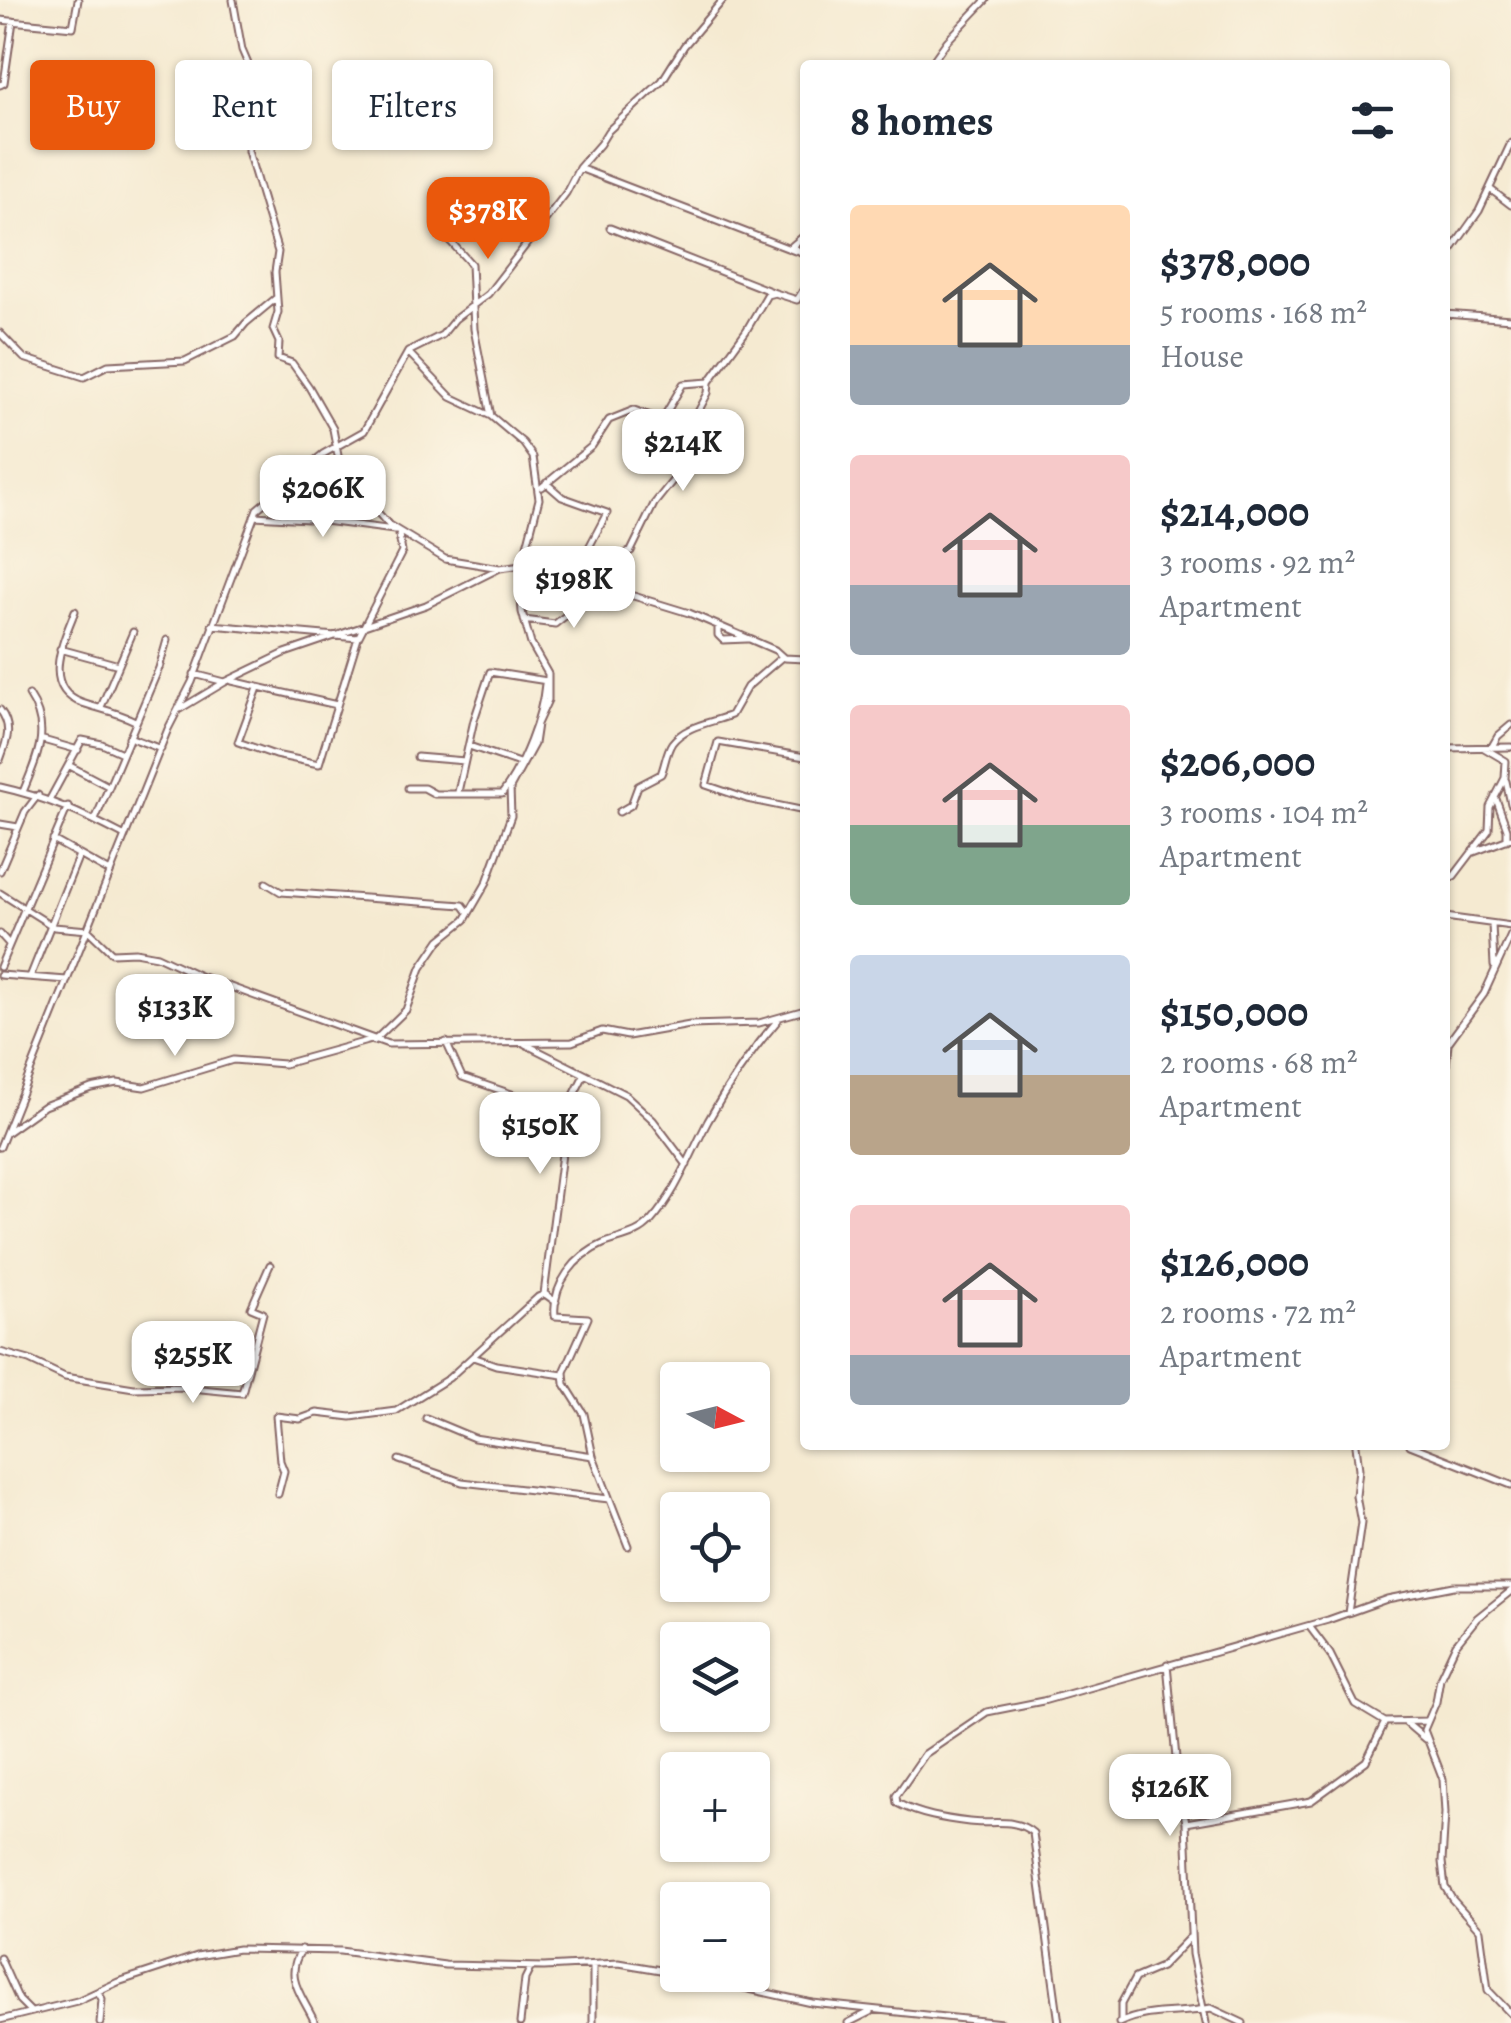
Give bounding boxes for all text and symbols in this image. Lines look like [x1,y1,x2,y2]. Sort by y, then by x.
chip: Buy [30,60,155,150]
chip: Rent [175,60,312,150]
chip: Filters [332,60,493,150]
text: 8 homes [850,92,994,149]
icon: filters [1345,93,1400,148]
pin: $378K [418,177,558,262]
text: $378K [449,187,527,231]
text: $378,000 [1160,233,1310,290]
icon: home [930,245,1050,365]
text: 5 rooms · 168 m² [1160,290,1367,334]
text: House [1160,334,1244,378]
pin: $214K [613,409,753,494]
text: $214K [644,419,722,463]
pin: $206K [253,455,393,540]
text: $206K [282,465,364,509]
text: $214,000 [1160,483,1309,540]
icon: home [930,495,1050,615]
text: 3 rooms · 92 m² [1160,540,1355,584]
pin: $198K [504,546,644,631]
text: $198K [535,556,613,600]
text: Apartment [1160,584,1302,628]
text: $206,000 [1160,733,1315,790]
icon: home [930,745,1050,865]
text: 3 rooms · 104 m² [1160,790,1368,834]
text: Apartment [1160,834,1302,878]
pin: $133K [105,974,245,1059]
text: $150,000 [1160,983,1308,1040]
text: $133K [138,984,212,1028]
icon: home [930,995,1050,1115]
text: 2 rooms · 68 m² [1160,1040,1358,1084]
text: Apartment [1160,1084,1302,1128]
pin: $150K [470,1092,610,1177]
text: $150K [501,1102,579,1146]
text: $126,000 [1160,1233,1309,1290]
icon: home [930,1245,1050,1365]
text: 2 rooms · 72 m² [1160,1290,1356,1334]
pin: $255K [123,1321,263,1406]
text: $255K [154,1331,232,1375]
text: Apartment [1160,1334,1302,1378]
north arrow [660,1362,770,1472]
map controls [660,1362,770,1992]
button: locate [660,1492,770,1602]
button: layers [660,1622,770,1732]
button: + [660,1752,770,1862]
pin: $126K [1100,1754,1240,1839]
text: $126K [1131,1764,1209,1808]
button: − [660,1882,770,1992]

